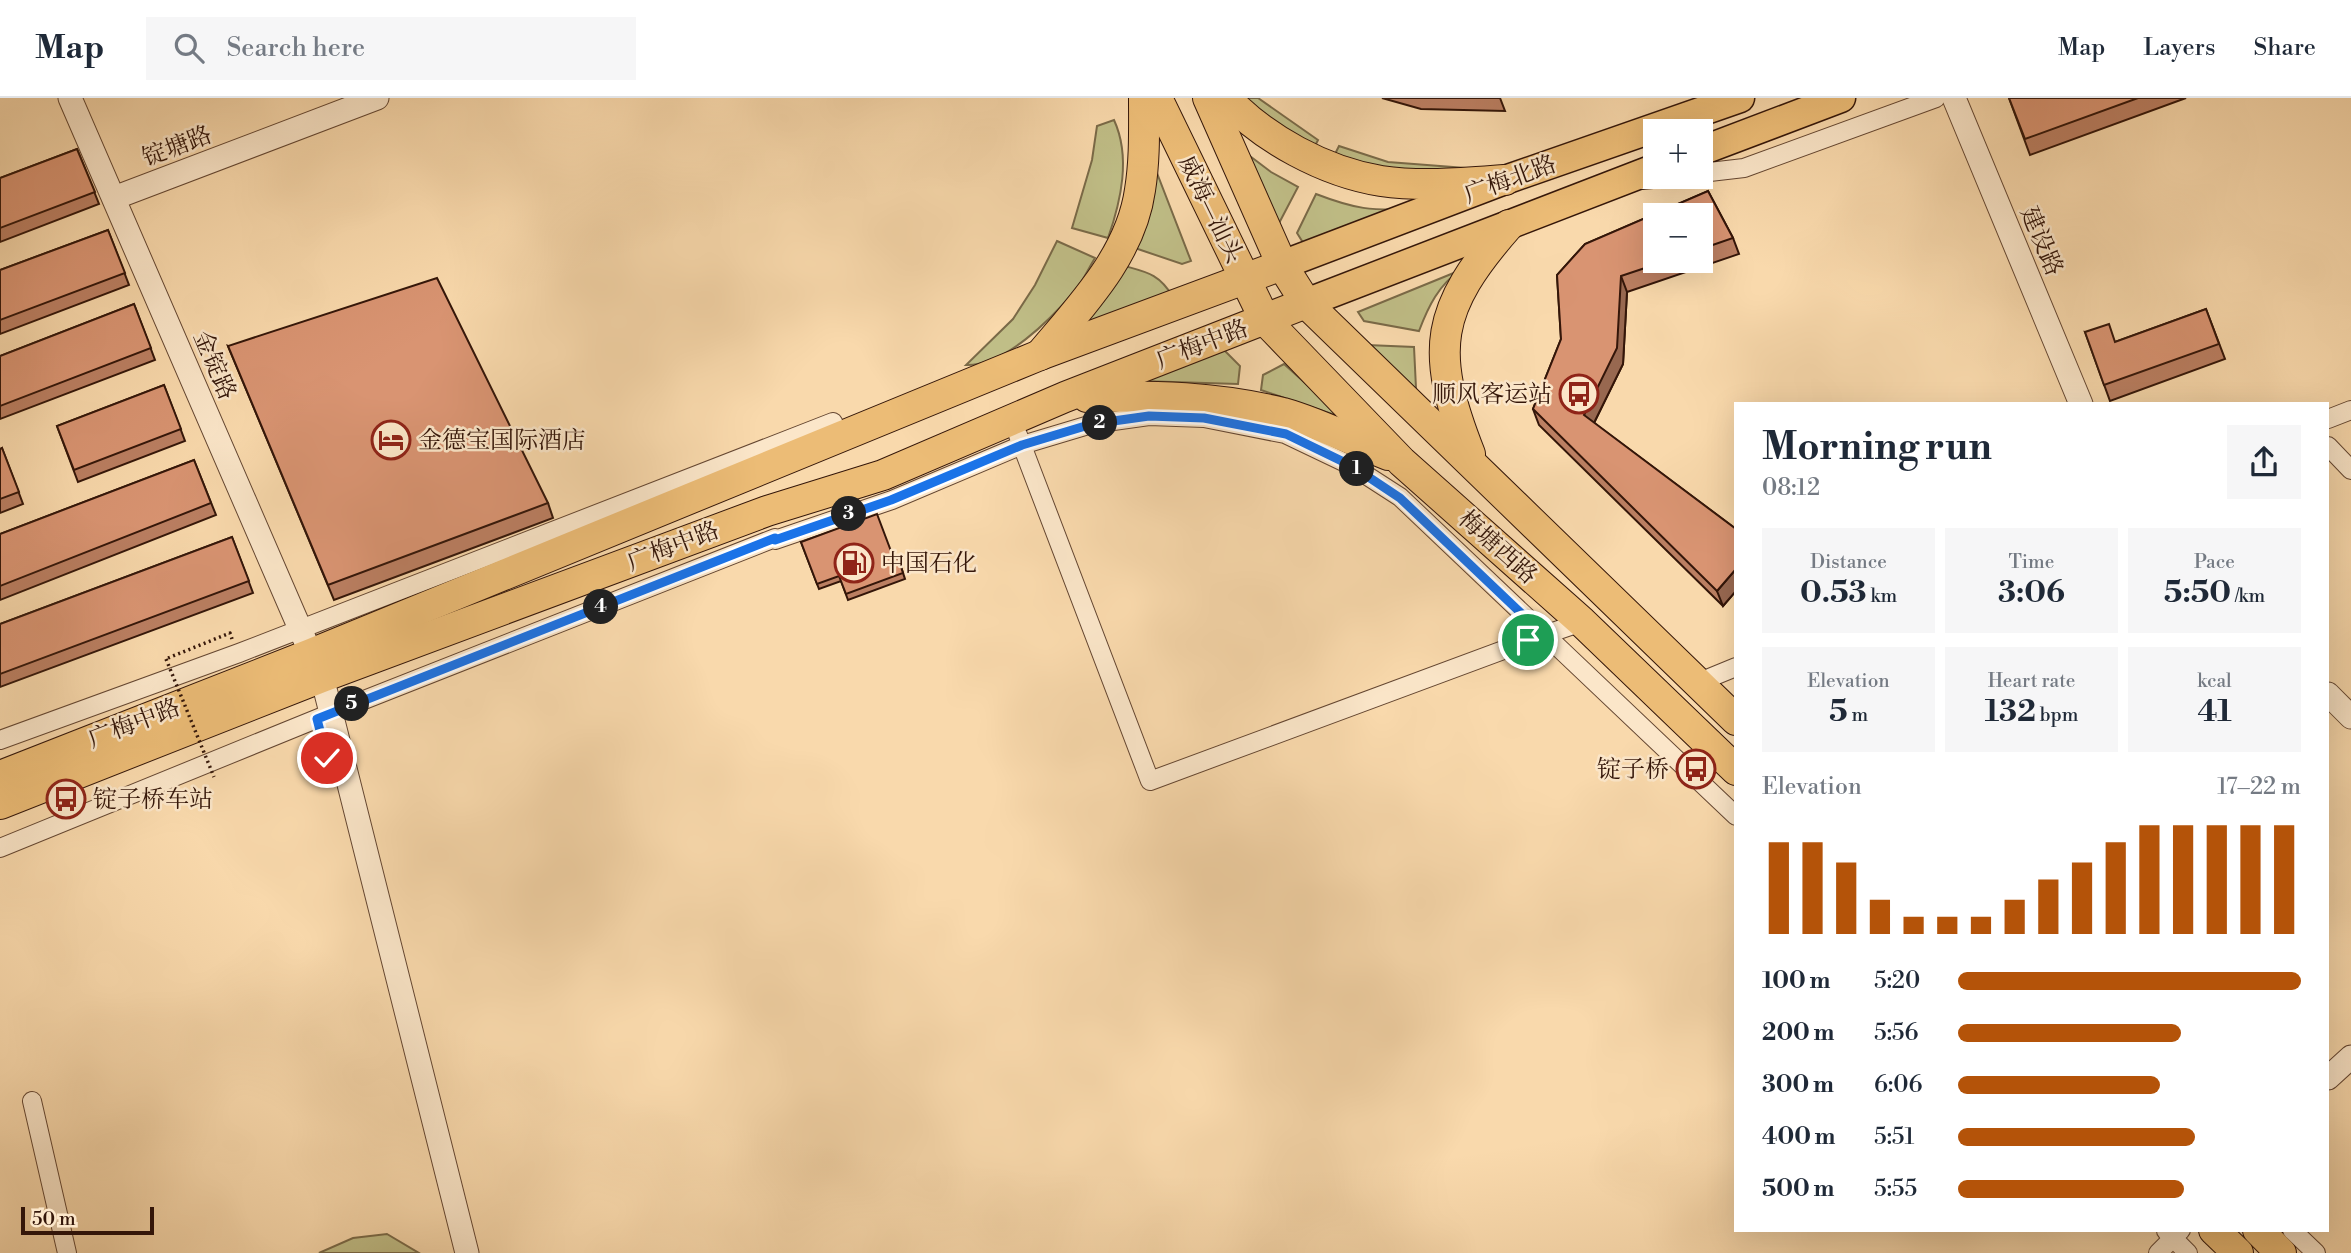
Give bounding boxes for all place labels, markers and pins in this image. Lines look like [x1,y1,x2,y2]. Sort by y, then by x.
bus stop icon: 顺风客运站 [1558,373,1600,415]
place label: 顺风客运站 [1432,380,1552,410]
pin: 2 [1082,406,1118,440]
hotel icon: 金德宝国际酒店 [370,419,412,461]
place label: 金德宝国际酒店 [418,426,586,456]
pin: 1 [1340,452,1374,486]
pin: 3 [832,496,866,532]
fuel station icon: 中国石化 [833,542,875,584]
place label: 中国石化 [881,549,977,579]
pin: 4 [584,589,618,624]
pin [1498,610,1558,670]
pin: 5 [334,686,370,722]
pin [297,728,357,788]
bus stop icon: 锭子桥 [1675,748,1717,790]
place label: 锭子桥 [1597,755,1669,785]
bus stop icon: 锭子桥车站 [45,778,87,820]
place label: 锭子桥车站 [93,785,213,815]

